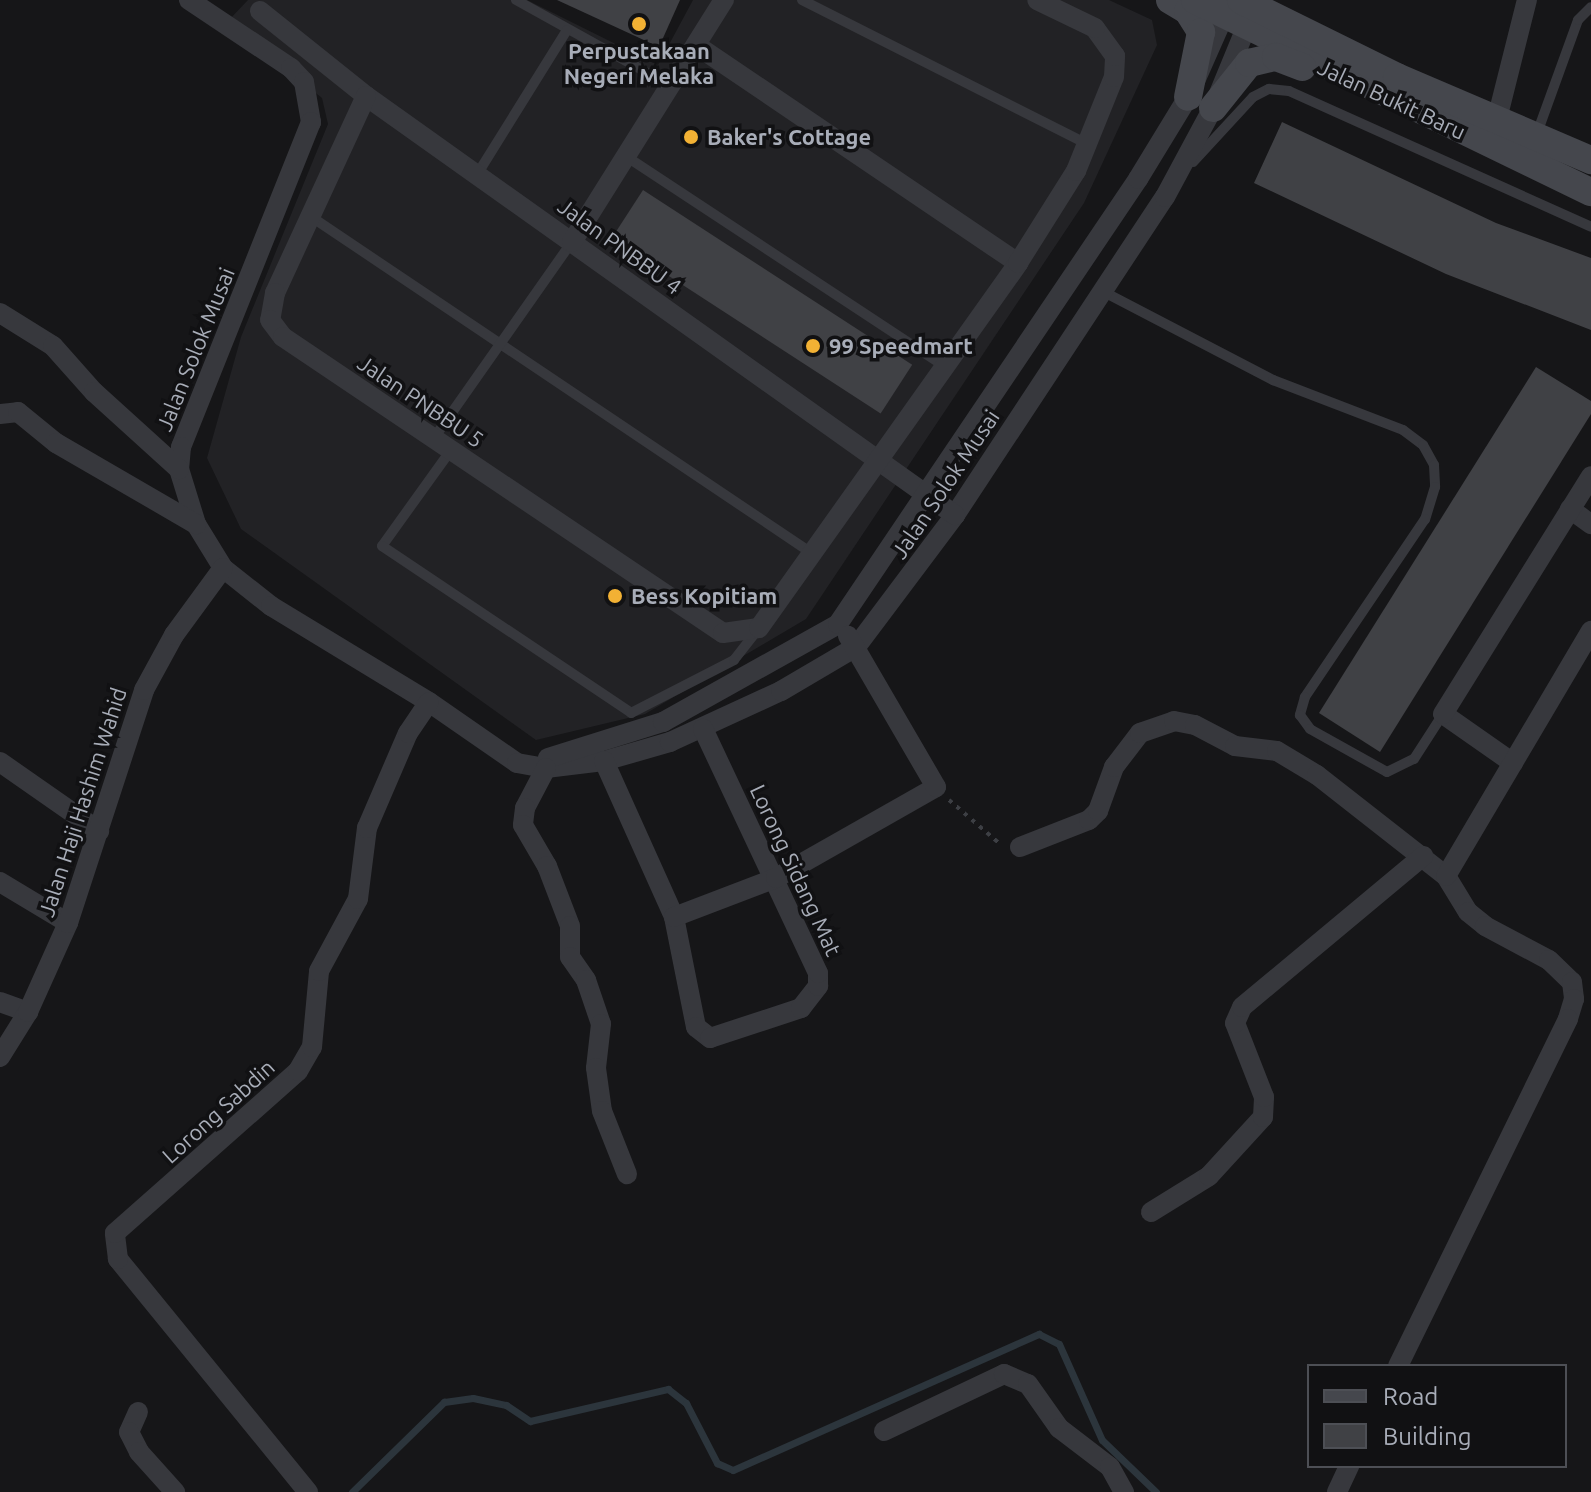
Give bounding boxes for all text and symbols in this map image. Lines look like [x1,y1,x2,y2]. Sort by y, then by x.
marker: Perpustakaan Negeri Melaka [630,15,648,33]
place label: Perpustakaan Negeri Melaka [564,37,714,88]
street label: Jalan Bukit Baru [1314,53,1470,145]
place label: Baker's Cottage [707,124,871,150]
marker: Baker's Cottage [682,128,700,146]
street label: Jalan PNBBU 4 [553,192,687,300]
street label: Jalan Solok Musai [150,263,240,435]
place label: 99 Speedmart [829,333,973,359]
marker: 99 Speedmart [804,337,822,355]
street label: Jalan PNBBU 5 [353,349,489,453]
street label: Jalan Solok Musai [885,405,1005,563]
place label: Bess Kopitiam [631,583,777,609]
marker: Bess Kopitiam [606,587,624,605]
street label: Jalan Haji Hashim Wahid [32,684,132,920]
street label: Lorong Sidang Mat [745,780,847,960]
street label: Lorong Sabdin [156,1054,280,1168]
legend [1307,1364,1567,1468]
text: Road [1383,1383,1438,1410]
text: Building [1383,1423,1471,1450]

